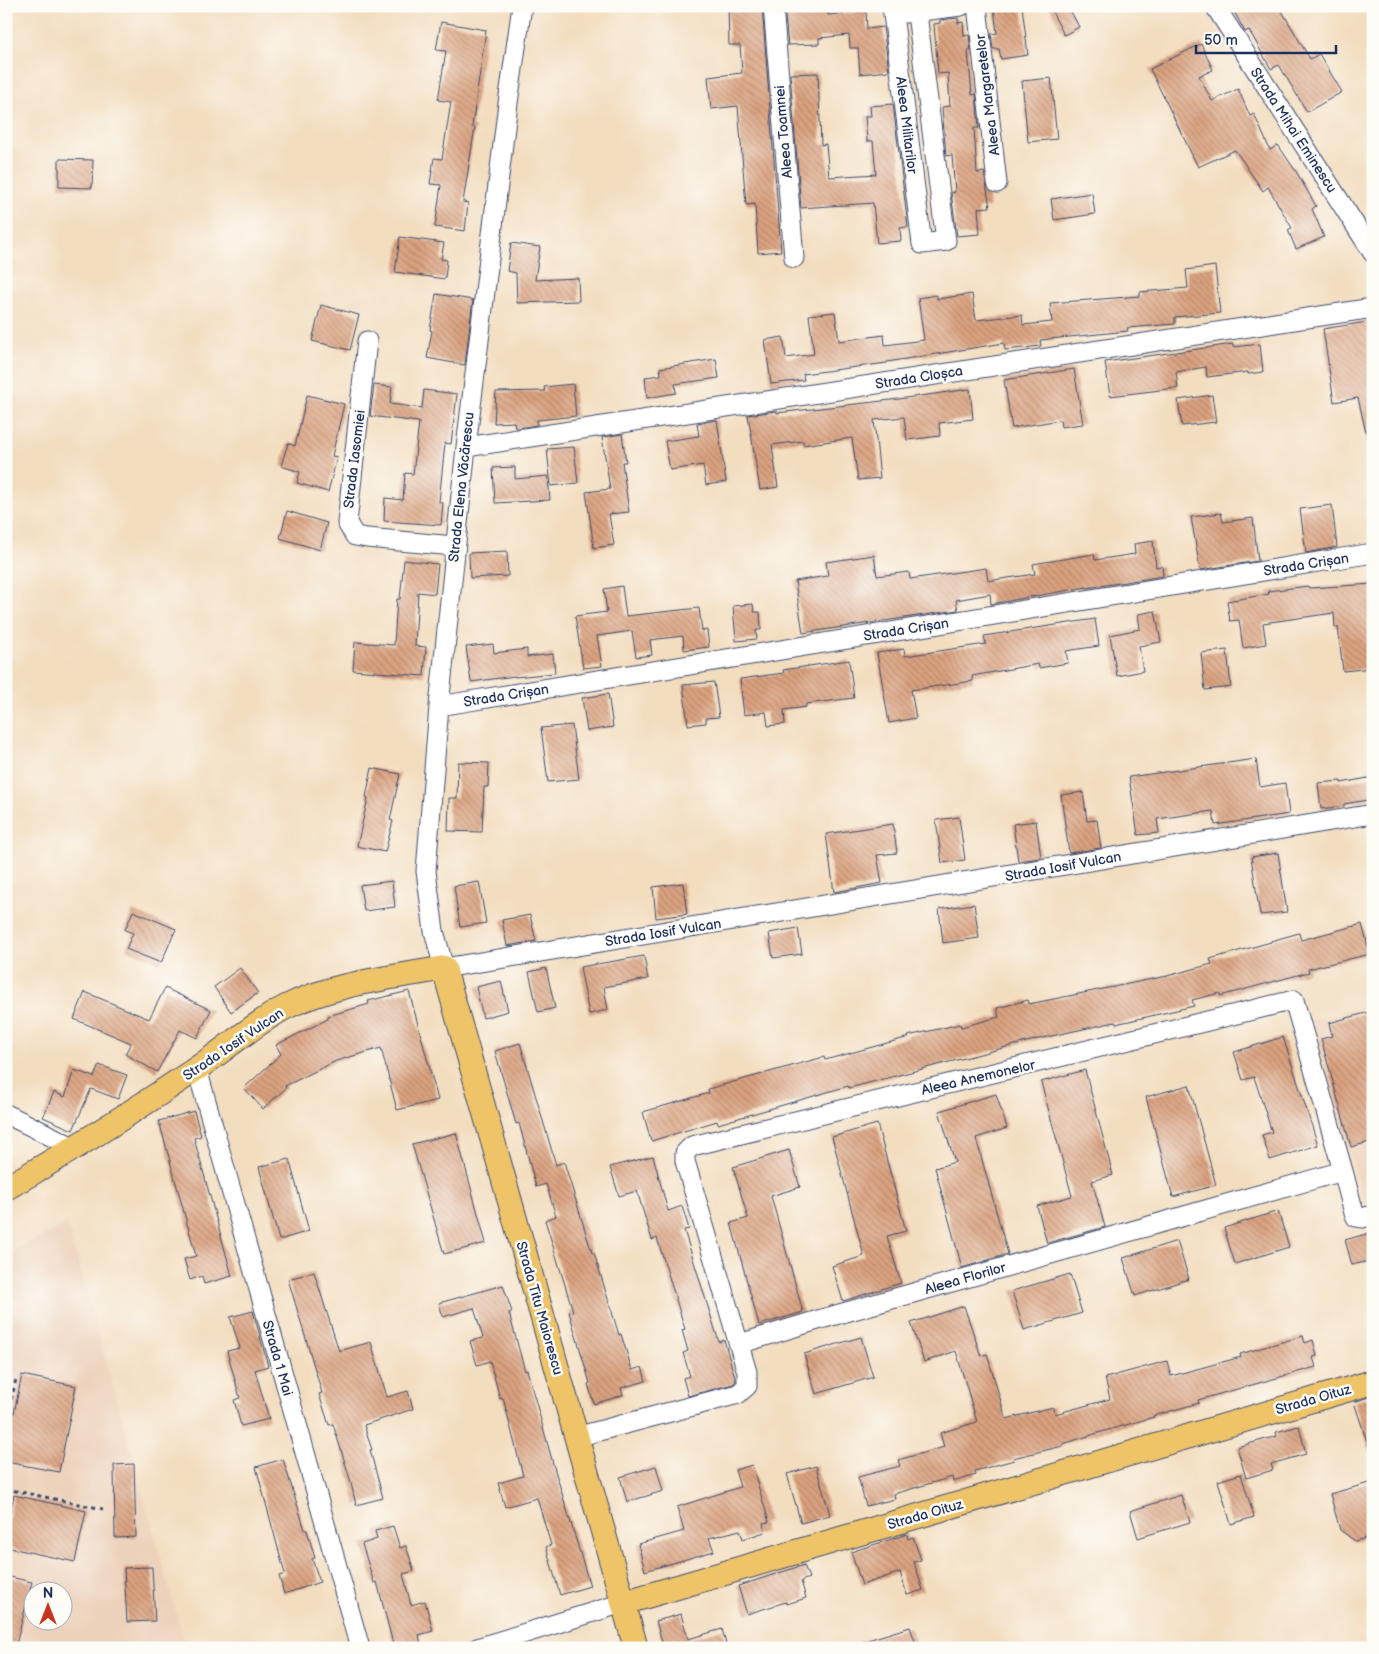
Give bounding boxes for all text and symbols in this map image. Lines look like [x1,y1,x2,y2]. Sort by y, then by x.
scale bar [1196,22,1336,54]
text: 50 m [1204,31,1238,50]
street label: Aleea Margaretelor [972,32,1003,157]
street label: Strada Mihai Eminescu [1247,65,1340,196]
street label: Aleea Militarilor [892,75,921,176]
street label: Aleea Toamnei [771,85,796,179]
street label: Strada Cloșca [874,362,964,393]
street label: Strada Iasomiei [340,409,369,509]
street label: Strada Elena Văcărescu [445,411,478,563]
street label: Strada Crișan [1262,549,1350,580]
street label: Strada Crișan [862,614,950,645]
street label: Strada Crișan [462,680,550,711]
street label: Strada Iosif Vulcan [1004,848,1123,885]
street label: Strada Iosif Vulcan [604,915,723,950]
street label: Strada Iosif Vulcan [180,1004,287,1084]
street label: Aleea Anemonelor [919,1056,1038,1099]
street label: Strada Titu Maiorescu [512,1239,567,1377]
street label: Aleea Florilor [923,1259,1009,1298]
street label: Strada 1 Mai [259,1318,296,1398]
street label: Strada Oituz [1273,1380,1353,1418]
street label: Strada Oituz [885,1495,965,1533]
north arrow [22,1582,72,1632]
text: N [43,1585,53,1602]

